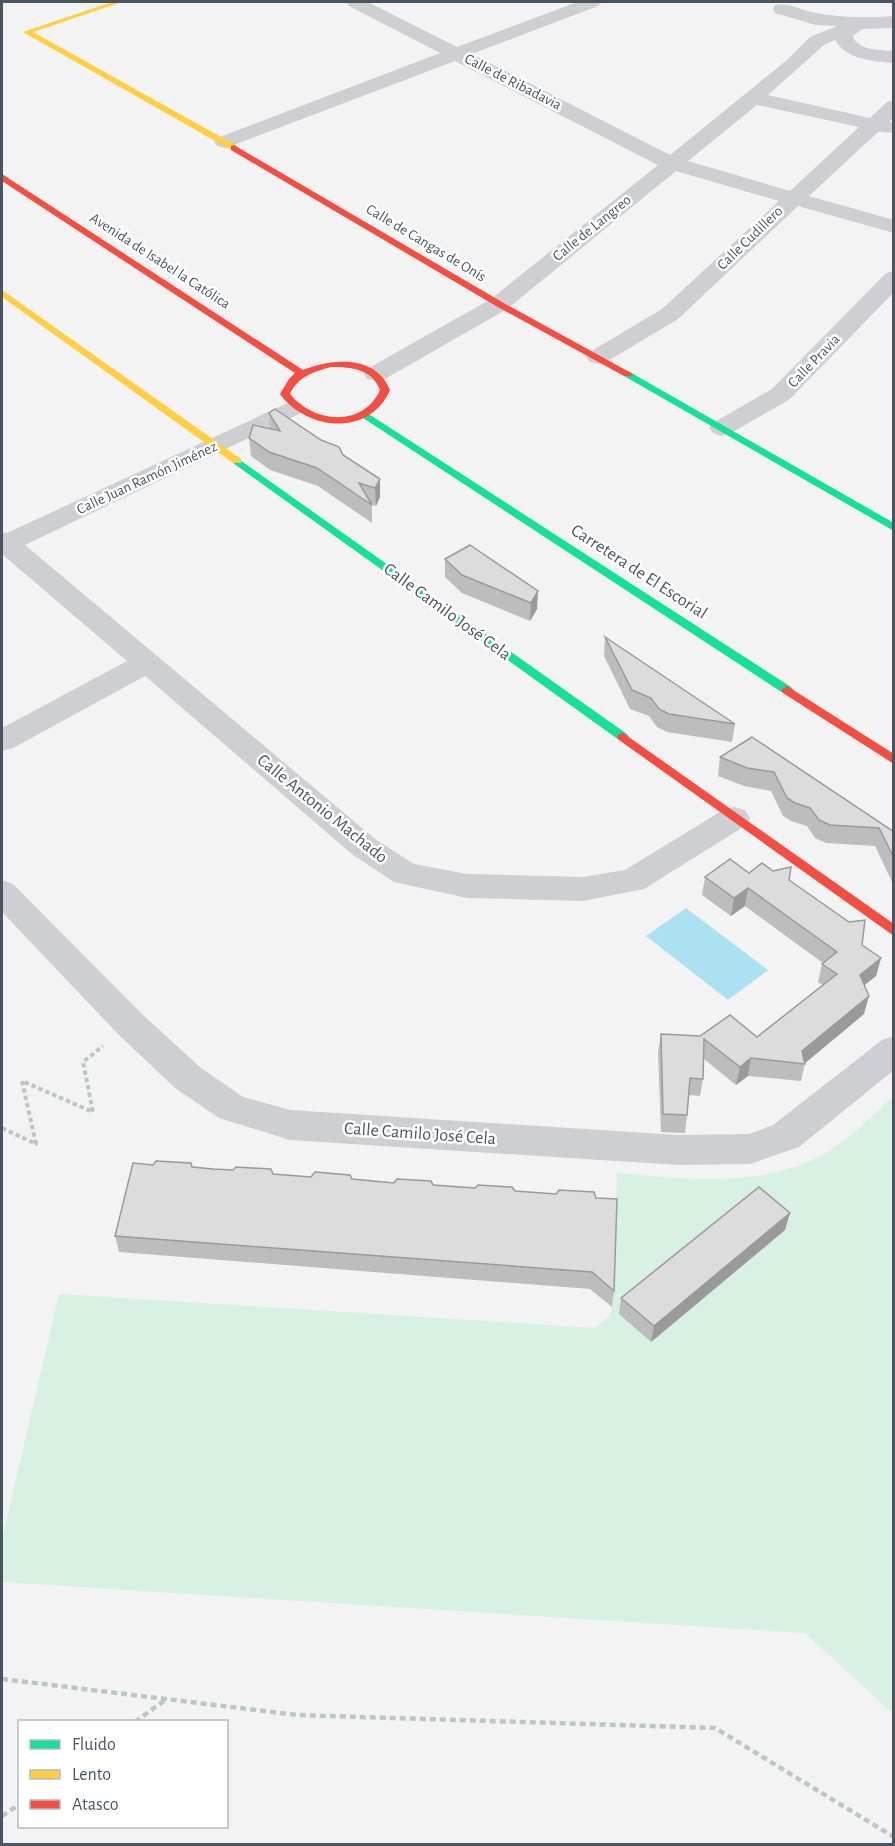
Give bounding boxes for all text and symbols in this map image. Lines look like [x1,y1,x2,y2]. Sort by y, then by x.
street label: Calle de Ribadavia [462,51,564,113]
street label: Calle de Langreo [550,192,634,264]
street label: Calle de Cangas de Onís [364,201,488,285]
street label: Calle Cudillero [714,203,786,273]
street label: Avenida de Isabel la Católica [87,210,233,312]
street label: Calle Pravia [785,331,843,390]
street label: Calle Juan Ramón Jiménez [75,439,219,517]
street label: Carretera de El Escorial [568,521,710,623]
street label: Calle Camilo José Cela [380,560,514,664]
street label: Calle Antonio Machado [253,751,391,867]
street label: Calle Camilo José Cela [343,1120,497,1148]
legend [18,1720,228,1828]
text: Fluido [72,1736,116,1754]
text: Lento [72,1766,111,1784]
text: Atasco [72,1796,119,1814]

